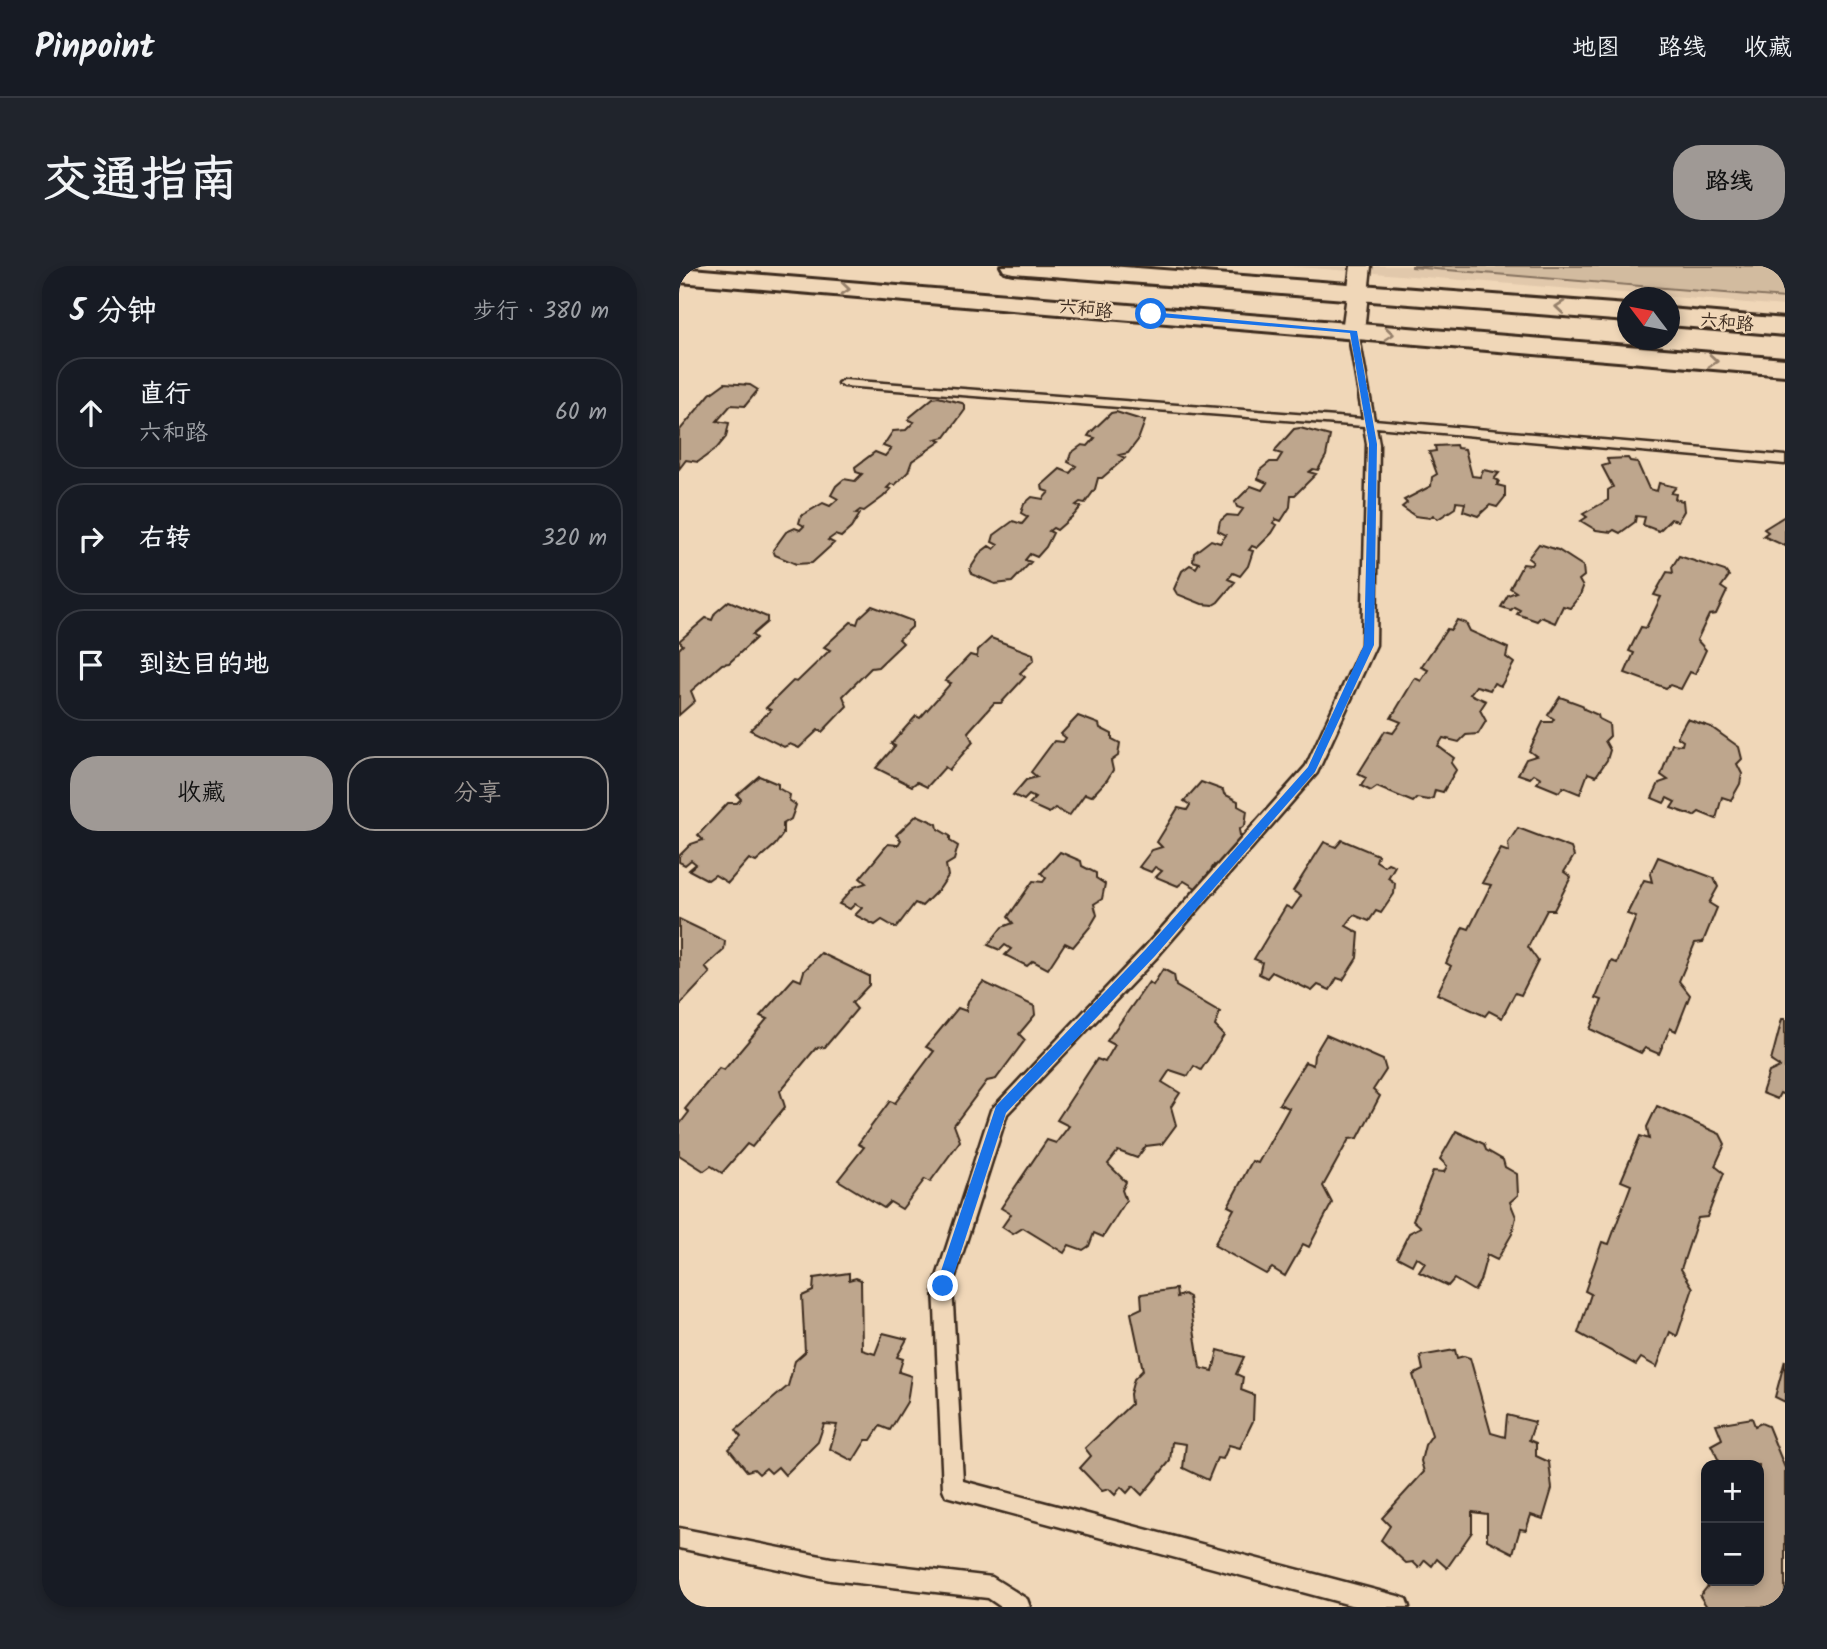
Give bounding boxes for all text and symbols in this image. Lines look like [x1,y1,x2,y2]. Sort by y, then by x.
text: Pinpoint [35,22,155,75]
text: 地图 [1572,29,1620,68]
text: 路线 [1658,29,1706,68]
text: 收藏 [1744,29,1792,68]
text: 交通指南 [42,143,238,221]
button: 路线 [1673,145,1785,220]
one-way arrow [839,281,850,296]
north arrow [1617,287,1680,350]
text: 5 分钟 [70,288,157,336]
text: 步行 · 380 m [473,294,609,330]
street label: 六和路 [1058,294,1114,327]
route start [1135,298,1166,329]
one-way arrow [1554,300,1565,315]
street label: 六和路 [1699,307,1755,340]
one-way arrow [1384,326,1395,341]
one-way arrow [1708,353,1719,368]
text: 直行 [139,374,191,416]
icon: ahead [72,394,110,432]
text: 60 m [555,395,607,431]
text: 六和路 [139,416,208,452]
text: 右转 [139,518,191,560]
icon: right [72,520,110,558]
text: 320 m [541,521,607,557]
text: 到达目的地 [139,644,269,686]
icon: arrive [72,646,110,684]
button: 收藏 [70,756,333,831]
button: 分享 [347,756,609,831]
route end [927,1270,958,1301]
map controls [1701,1460,1764,1586]
button: + [1701,1460,1764,1523]
button: − [1701,1523,1764,1586]

